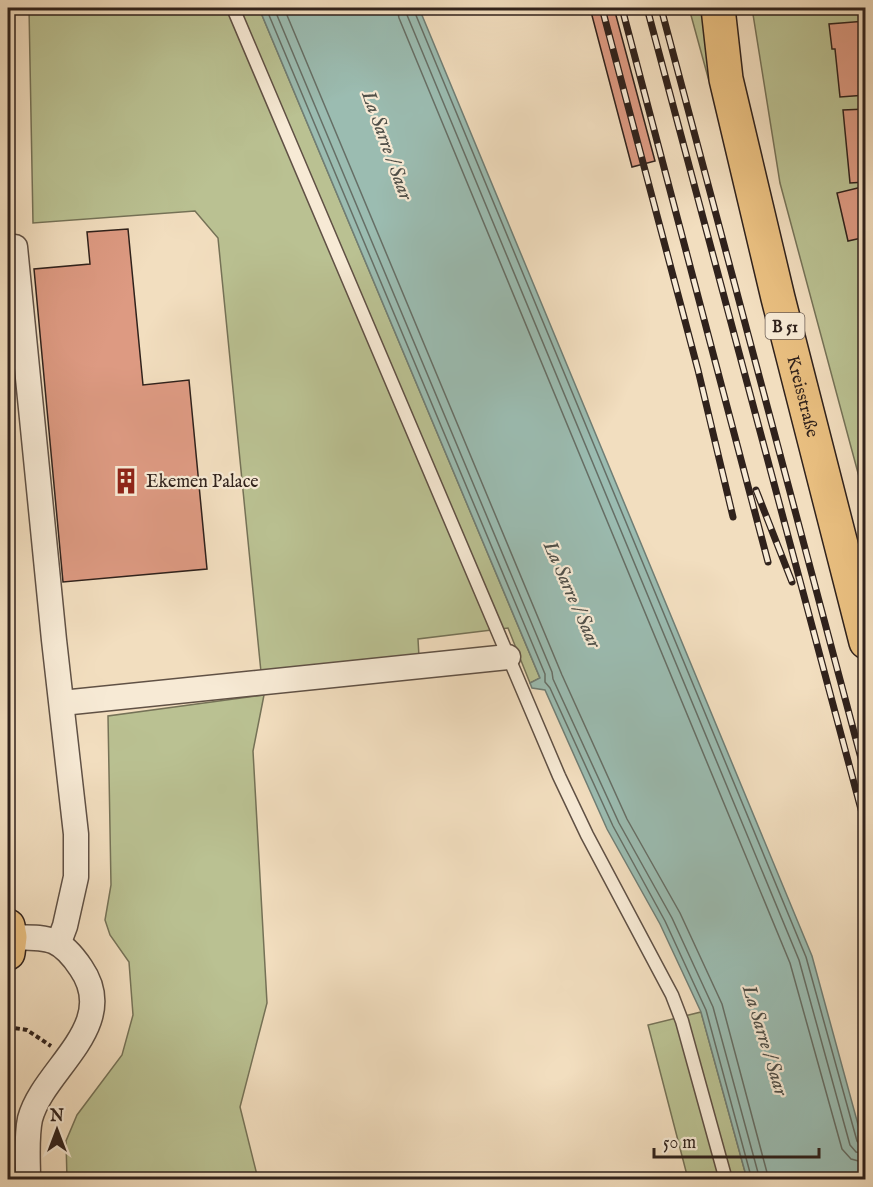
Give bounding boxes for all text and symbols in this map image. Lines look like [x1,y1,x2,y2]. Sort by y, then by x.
water label: La Sarre / Saar [355,86,418,205]
road number: B 51 [766,313,804,339]
street label: Kreisstraße [780,353,823,440]
building icon: Ekemen Palace [111,466,141,496]
place label: Ekemen Palace [146,471,259,494]
water label: La Sarre / Saar [537,536,607,653]
water label: La Sarre / Saar [736,981,794,1100]
north arrow [27,1100,87,1160]
text: N [49,1107,64,1127]
scale bar [654,1121,819,1159]
text: 50 m [663,1132,696,1155]

